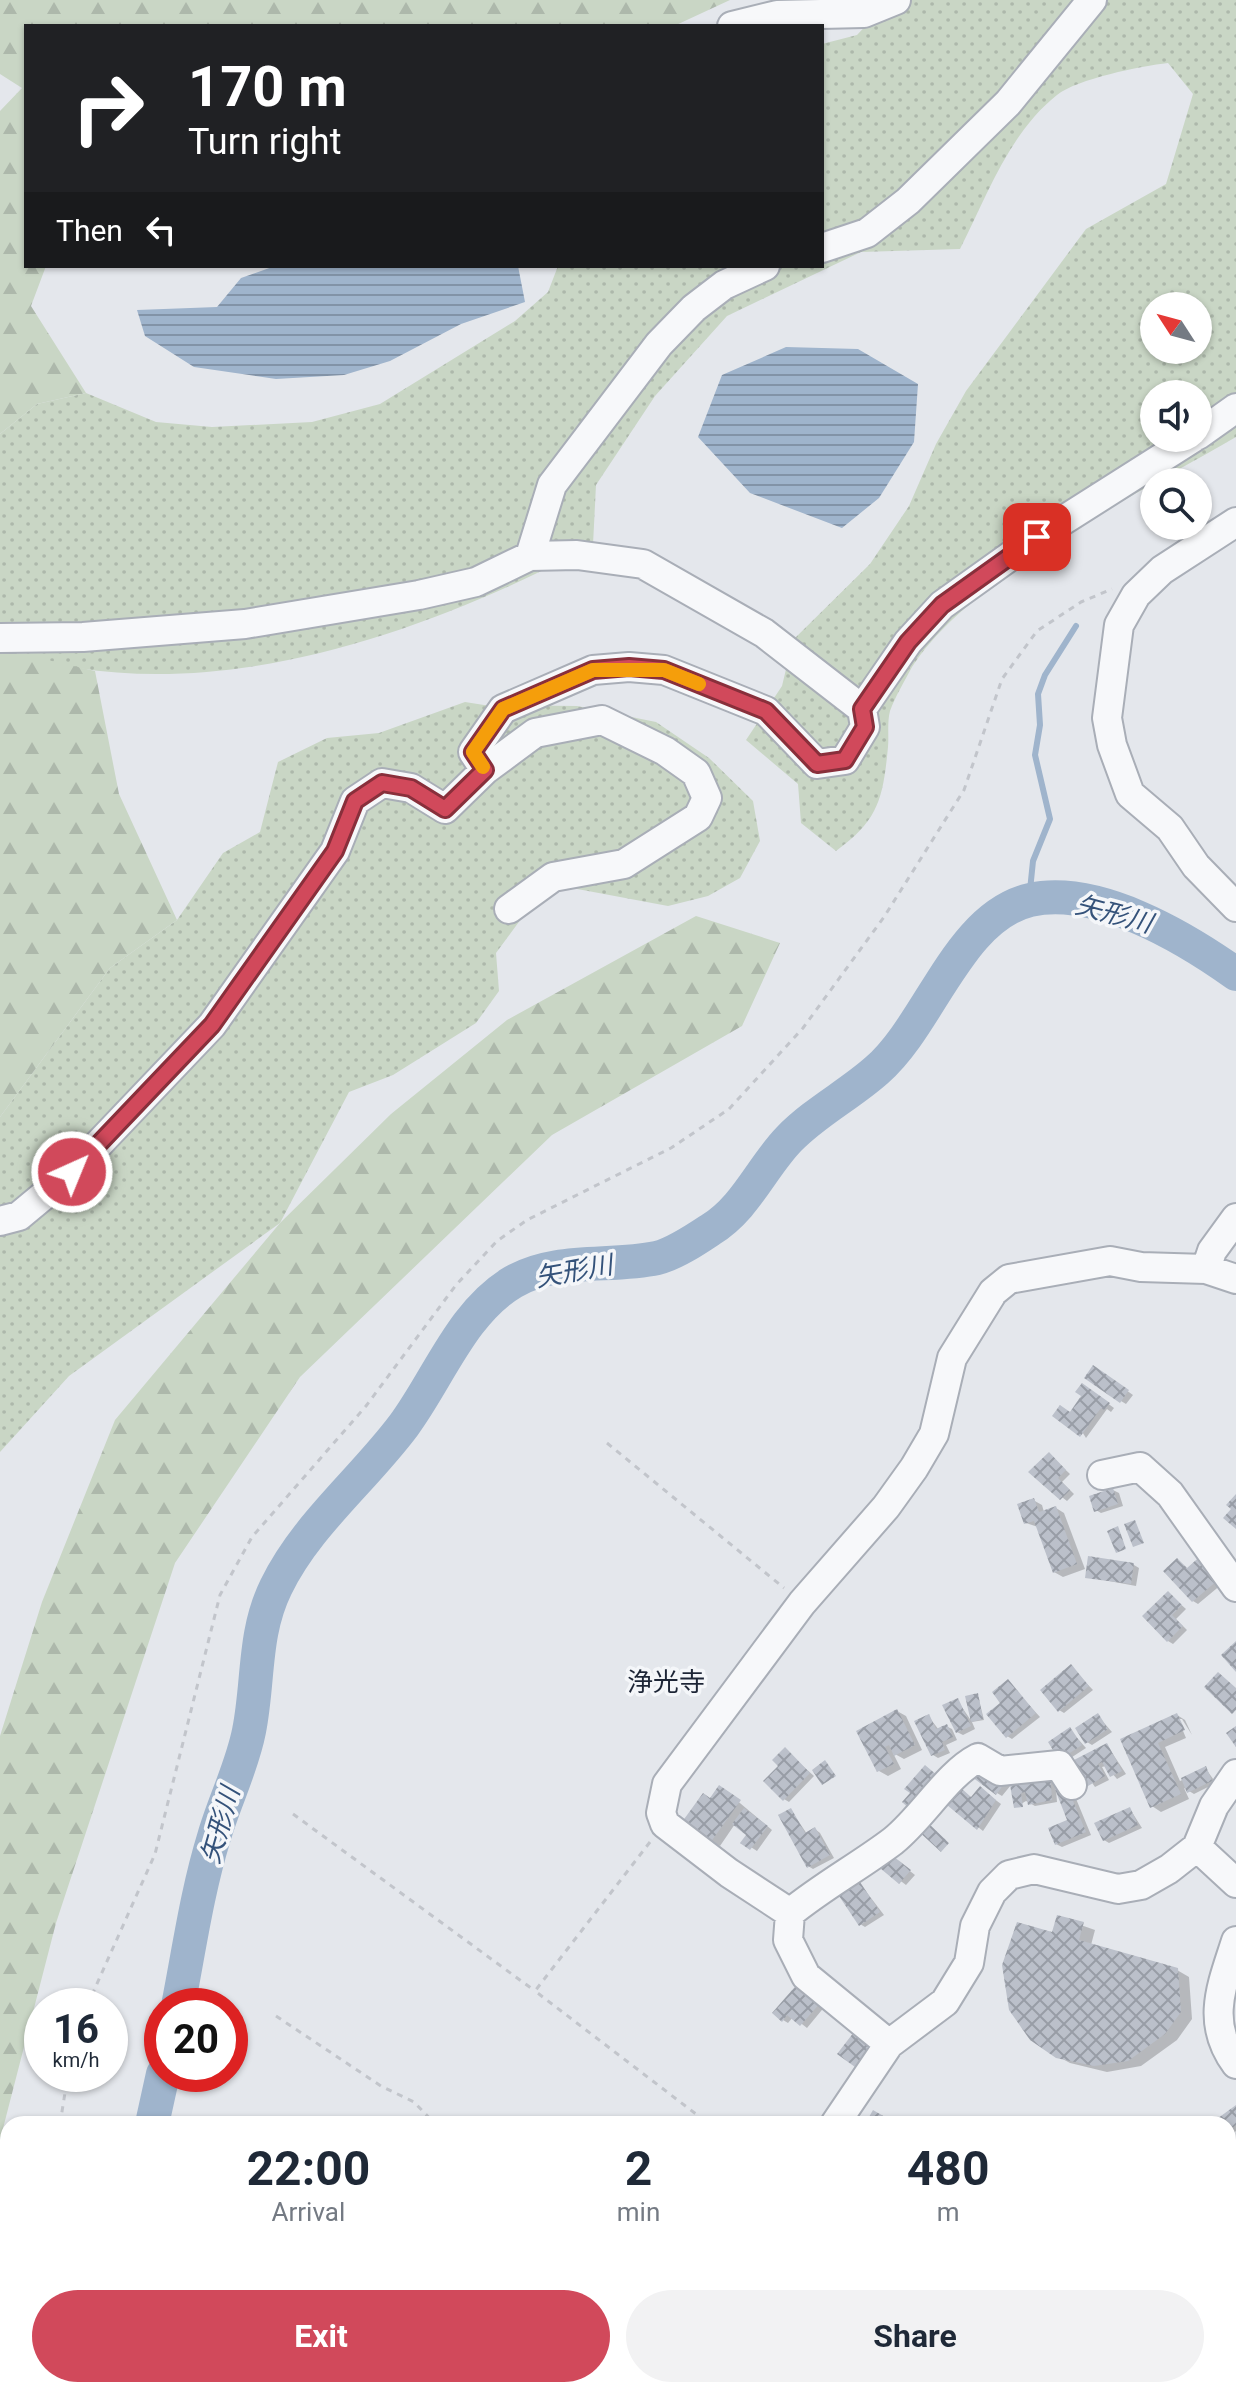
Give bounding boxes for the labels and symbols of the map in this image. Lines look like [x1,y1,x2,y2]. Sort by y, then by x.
north arrow [1140,292,1212,364]
pin [1003,503,1071,571]
water label: 矢形川 [1072,889,1158,939]
position arrow [30,1130,114,1214]
water label: 矢形川 [533,1249,618,1293]
district label: 浄光寺 [627,1667,705,1697]
water label: 矢形川 [195,1780,246,1867]
speed limit sign: 20 [144,1988,248,2092]

